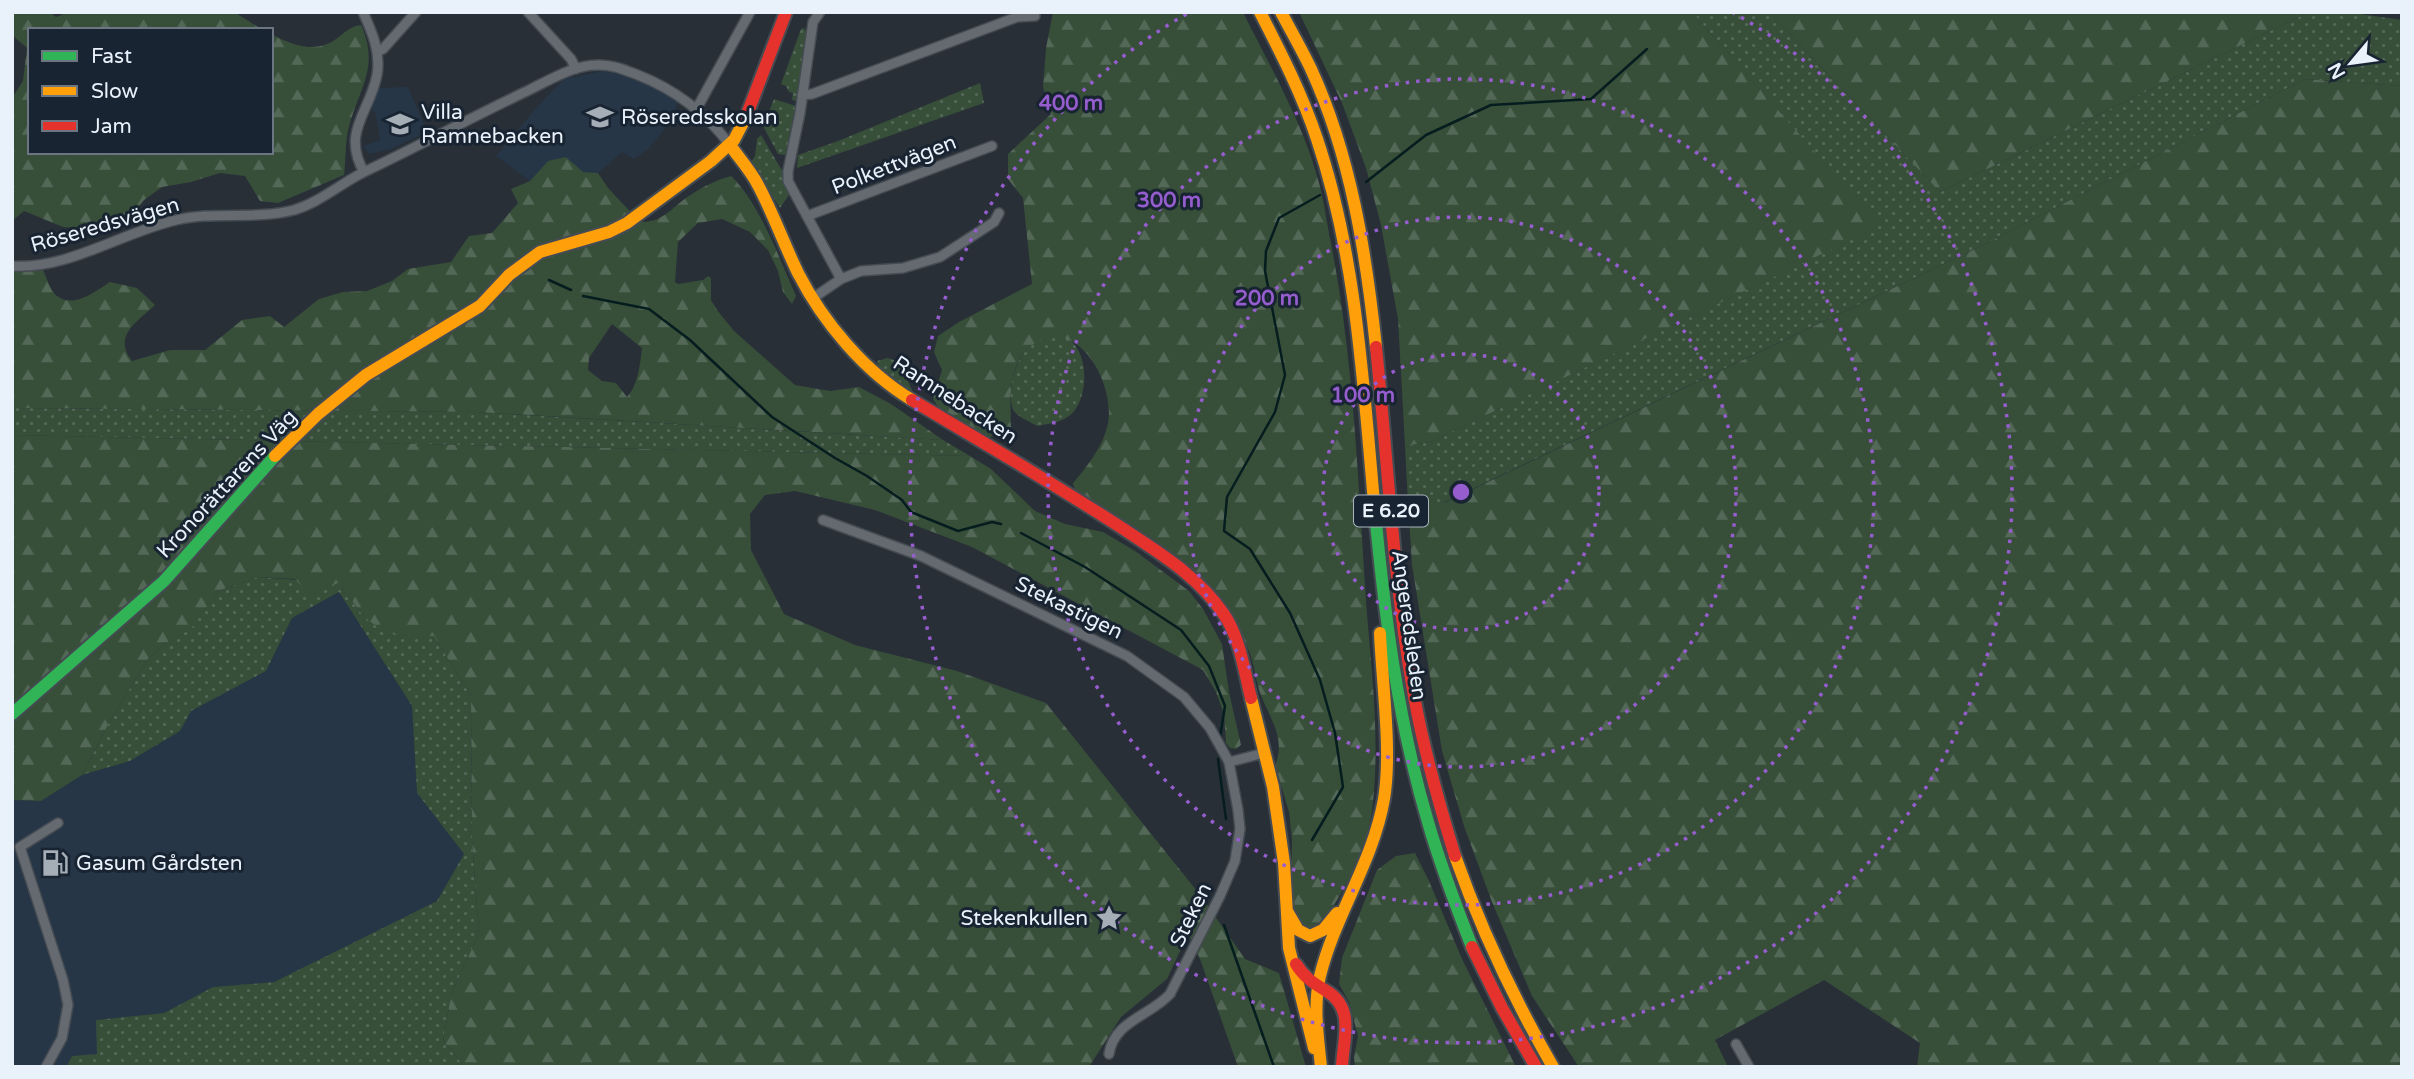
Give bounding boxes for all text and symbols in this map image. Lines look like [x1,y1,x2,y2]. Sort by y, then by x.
legend [28,28,273,154]
north arrow [2316,28,2386,98]
text: Fast [91,44,132,69]
text: N [2324,59,2350,83]
text: Slow [91,79,139,104]
text: 400 m [1039,91,1103,116]
place label: Villa Ramnebacken [421,100,564,149]
school or university icon: Röseredsskolan [585,102,615,132]
place label: Röseredsskolan [621,105,778,130]
school or university icon: Villa Ramnebacken [385,109,415,139]
text: Jam [91,114,132,139]
street label: Polkettvägen [828,130,960,200]
text: 300 m [1137,188,1201,213]
street label: Röseredsvägen [28,192,182,258]
text: 200 m [1235,286,1299,311]
street label: Ramnebacken [888,351,1022,449]
text: 100 m [1331,383,1395,408]
street label: Kronorättarens Väg [152,405,302,563]
centre of rings [1449,480,1473,504]
road number: E 6.20 [1354,496,1428,526]
street label: Angeredsleden [1386,548,1432,702]
street label: Stekastigen [1011,571,1127,645]
fuel station icon: Gasum Gårdsten [40,848,70,878]
place label: Gasum Gårdsten [76,851,243,876]
street label: Steken [1165,879,1217,951]
place icon: Stekenkullen [1094,903,1124,933]
place label: Stekenkullen [960,906,1088,931]

